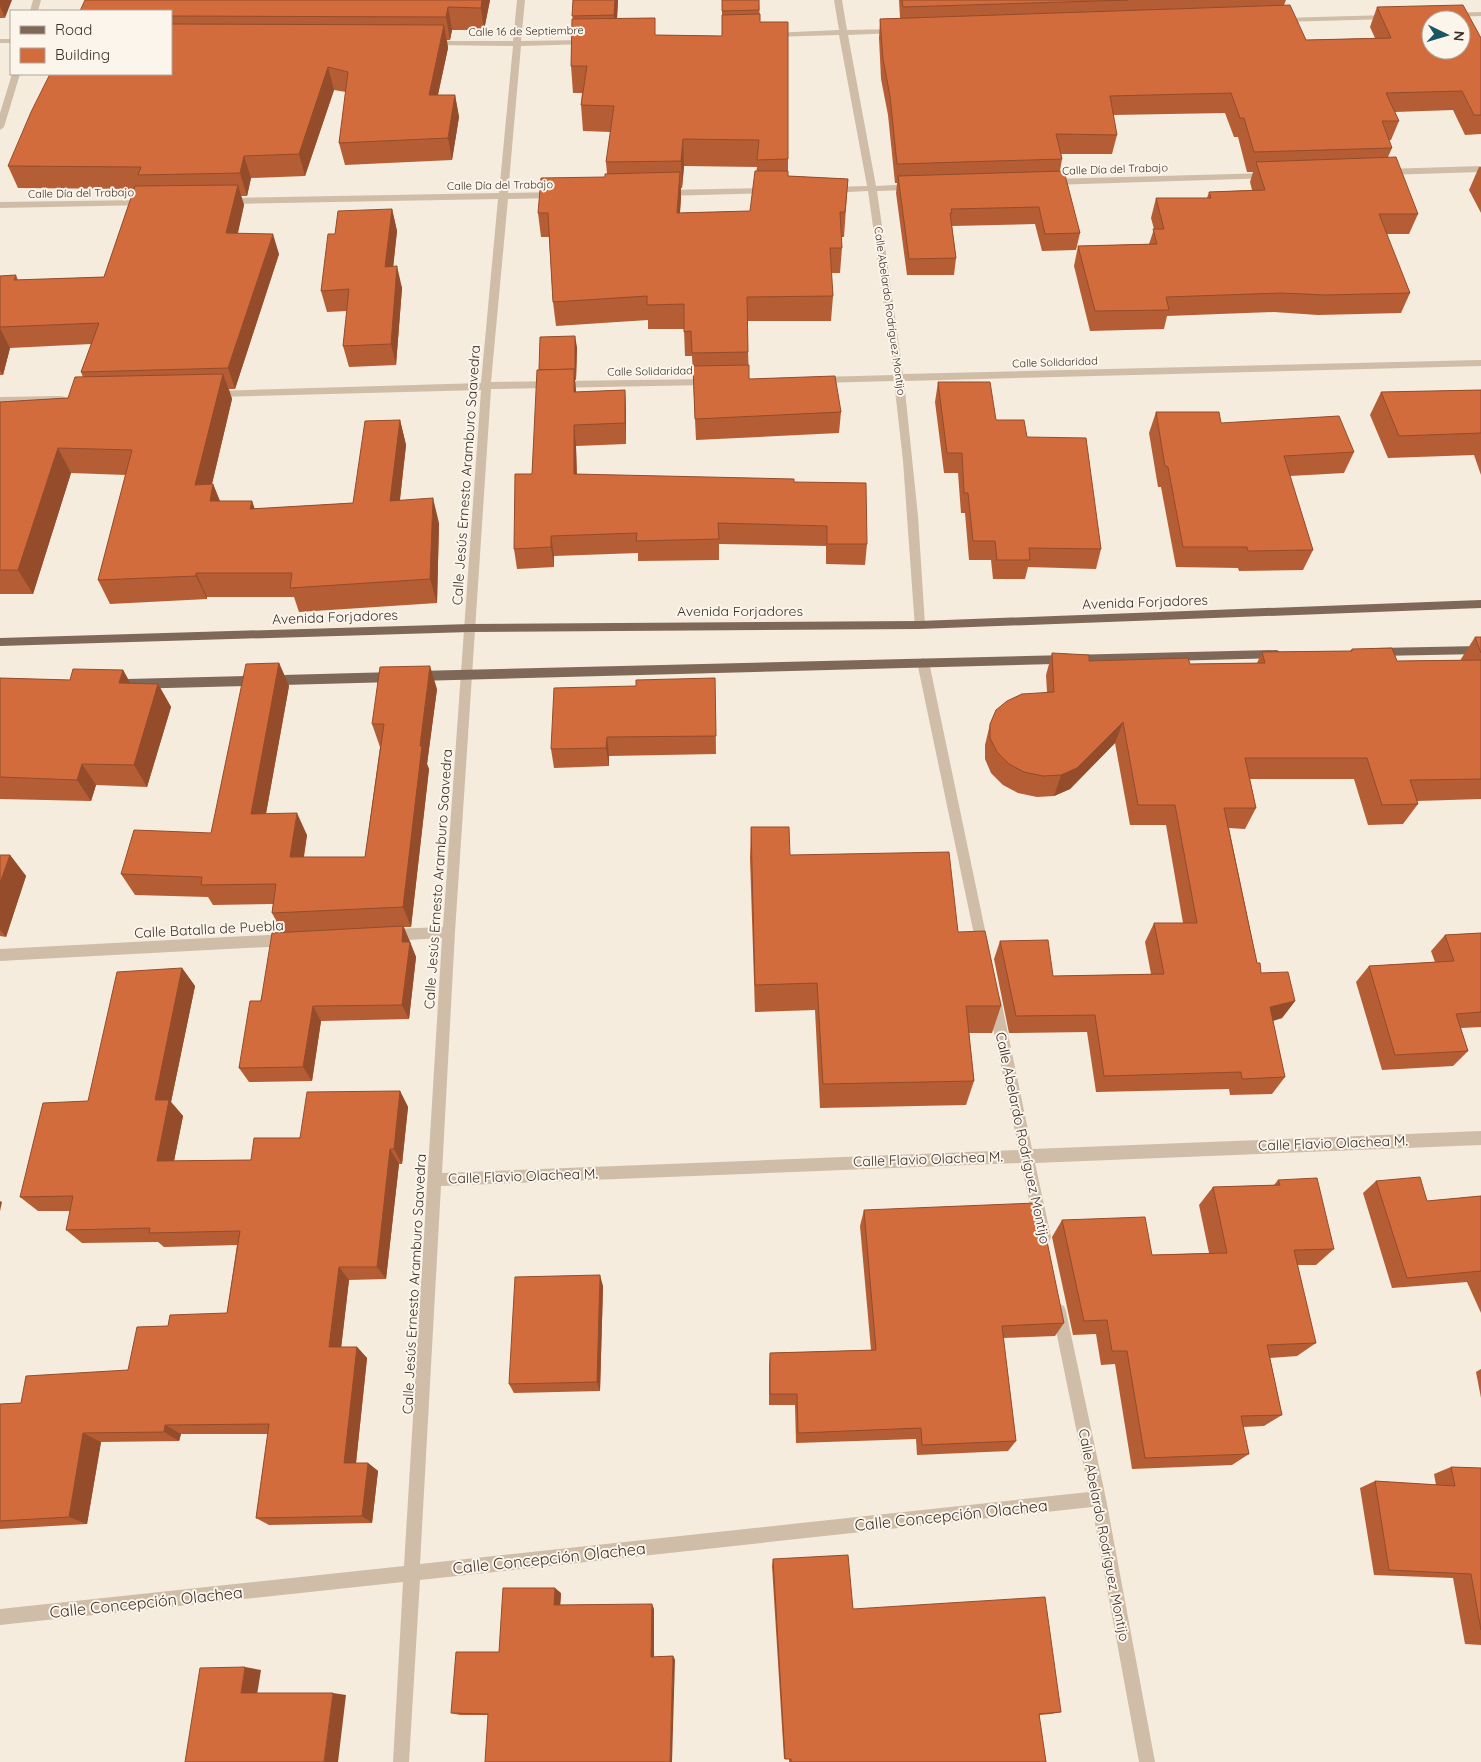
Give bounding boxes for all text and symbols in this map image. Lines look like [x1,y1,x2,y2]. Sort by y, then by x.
legend [10,10,172,75]
north arrow [1421,10,1471,60]
text: Road [55,20,92,39]
street label: Calle 16 de Septiembre [468,23,584,39]
text: N [1450,30,1468,42]
text: Building [55,45,110,64]
street label: Calle Día del Trabajo [1062,160,1169,178]
street label: Calle Día del Trabajo [447,177,554,193]
street label: Calle Día del Trabajo [28,185,135,201]
street label: Calle Abelardo Rodríguez Montijo [871,226,909,397]
street label: Calle Jesús Ernesto Aramburo Saavedra [448,344,484,606]
street label: Calle Solidaridad [1012,354,1098,370]
street label: Calle Solidaridad [607,363,693,379]
street label: Avenida Forjadores [1082,591,1208,613]
street label: Avenida Forjadores [677,602,803,620]
street label: Avenida Forjadores [272,606,398,628]
street label: Calle Jesús Ernesto Aramburo Saavedra [420,748,456,1010]
street label: Calle Batalla de Puebla [134,916,284,942]
street label: Calle Abelardo Rodríguez Montijo [992,1030,1054,1246]
street label: Calle Flavio Olachea M. [1258,1131,1408,1155]
street label: Calle Flavio Olachea M. [853,1147,1003,1171]
street label: Calle Jesús Ernesto Aramburo Saavedra [398,1153,430,1415]
street label: Calle Flavio Olachea M. [448,1164,598,1188]
street label: Calle Abelardo Rodríguez Montijo [1075,1427,1133,1643]
street label: Calle Concepción Olachea [854,1495,1048,1535]
street label: Calle Concepción Olachea [452,1538,646,1578]
street label: Calle Concepción Olachea [49,1582,243,1622]

